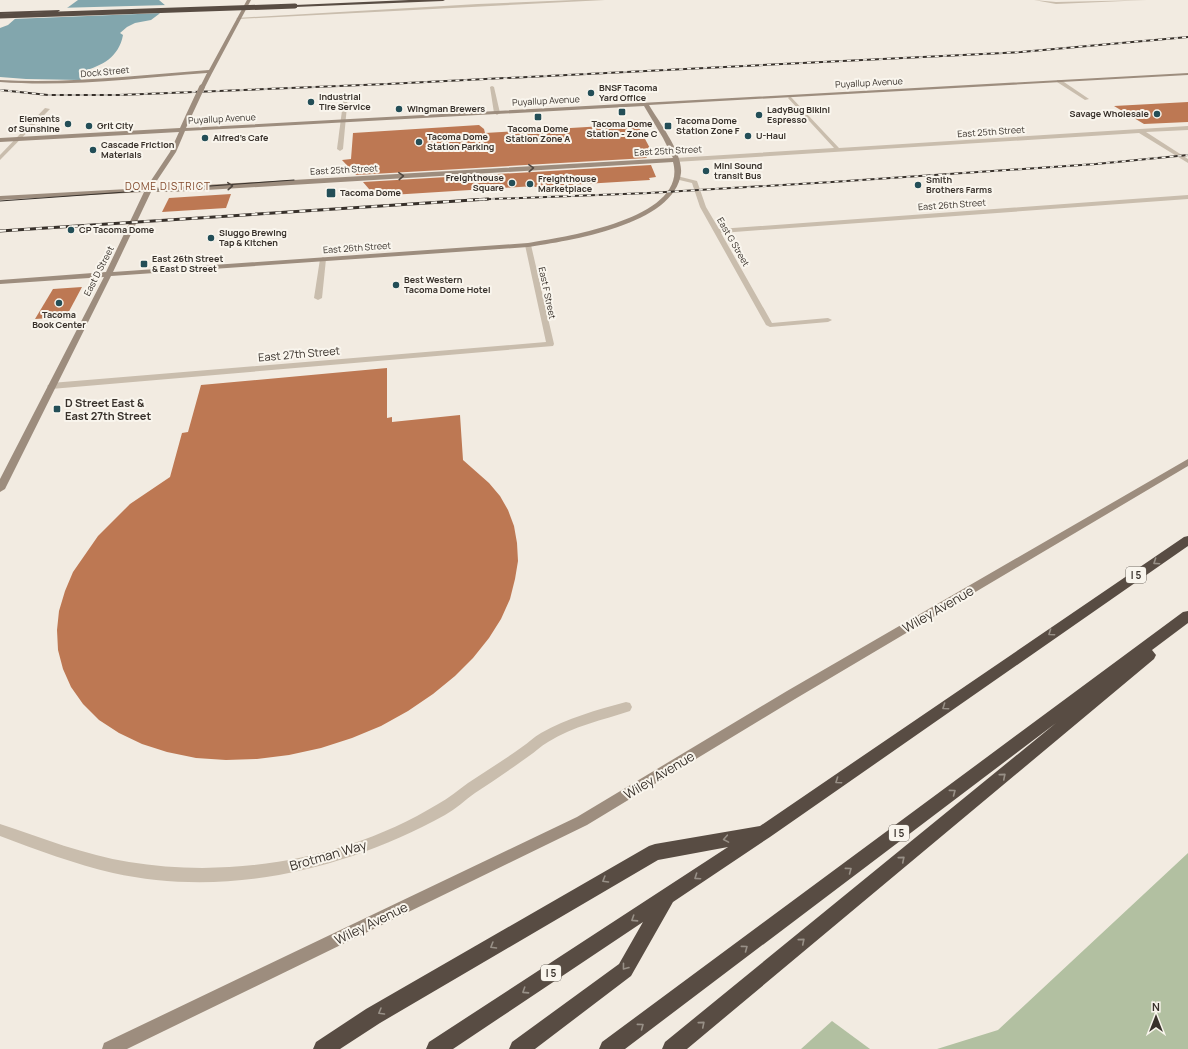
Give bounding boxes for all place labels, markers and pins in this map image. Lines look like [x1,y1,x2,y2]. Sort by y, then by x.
place label: BNSF Tacoma Yard Office [599,81,657,104]
marker: BNSF Tacoma Yard Office [586,88,596,98]
place label: Industrial Tire Service [319,90,371,113]
marker: Industrial Tire Service [306,97,316,107]
place label: Wingman Brewers [407,102,485,115]
place label: LadyBug Bikini Espresso [767,103,830,126]
marker: Wingman Brewers [394,104,404,114]
marker: Tacoma Dome Station - Zone C [617,107,627,117]
place label: Savage Wholesale [1070,107,1150,120]
marker: Savage Wholesale [1152,109,1162,119]
marker: LadyBug Bikini Espresso [754,110,764,120]
place label: Elements of Sunshine [8,112,61,135]
marker: Tacoma Dome Station Zone A [533,112,543,122]
place label: Tacoma Dome Station Zone F [676,114,740,137]
place label: Tacoma Dome Station - Zone C [587,117,658,140]
marker: Elements of Sunshine [63,119,73,129]
place label: Grit City [97,119,133,132]
marker: Grit City [84,121,94,131]
marker: Tacoma Dome Station Zone F [663,121,673,131]
place label: Tacoma Dome Station Zone A [506,122,570,145]
place label: U-Haul [756,129,786,142]
place label: Tacoma Dome Station Parking [427,130,494,153]
place label: Alfred's Cafe [213,131,269,144]
marker: U-Haul [743,131,753,141]
marker: Alfred's Cafe [200,133,210,143]
marker: Tacoma Dome Station Parking [414,137,424,147]
place label: Cascade Friction Materials [101,138,175,161]
marker: Cascade Friction Materials [88,145,98,155]
place label: Mini Sound transit Bus [714,159,762,182]
marker: Mini Sound transit Bus [701,166,711,176]
place label: Freighthouse Square [446,171,505,194]
place label: Freighthouse Marketplace [538,172,597,195]
place label: Smith Brothers Farms [926,173,992,196]
marker: Freighthouse Square [507,178,517,188]
marker: Freighthouse Marketplace [525,179,535,189]
marker: Smith Brothers Farms [913,180,923,190]
place label: Tacoma Dome [340,186,402,199]
marker: Tacoma Dome [325,187,337,199]
place label: CP Tacoma Dome [79,223,155,236]
marker: CP Tacoma Dome [66,225,76,235]
place label: Sluggo Brewing Tap & Kitchen [219,226,287,249]
marker: Sluggo Brewing Tap & Kitchen [206,233,216,243]
place label: East 26th Street & East D Street [152,252,223,275]
marker: East 26th Street & East D Street [139,259,149,269]
place label: Best Western Tacoma Dome Hotel [404,273,490,296]
marker: Best Western Tacoma Dome Hotel [391,280,401,290]
marker: Tacoma Book Center [54,298,64,308]
place label: Tacoma Book Center [32,308,86,331]
place label: D Street East & East 27th Street [65,395,151,423]
marker: D Street East & East 27th Street [52,404,62,414]

